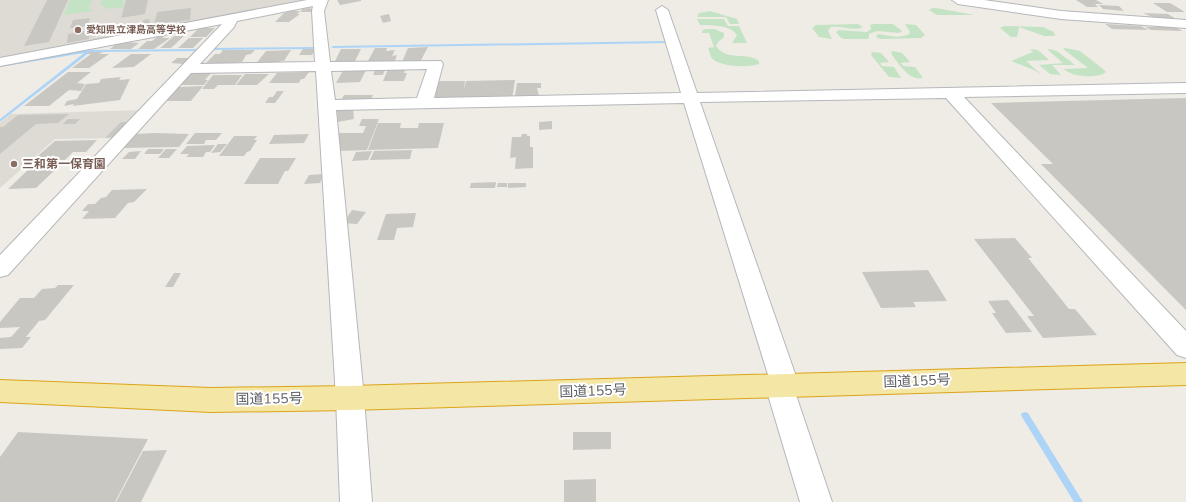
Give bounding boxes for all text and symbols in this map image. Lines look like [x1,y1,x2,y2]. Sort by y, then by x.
place label: 愛知県立津島高等学校 [86,23,186,37]
marker: 愛知県立津島高等学校 [73,25,83,35]
place label: 三和第一保育園 [22,156,106,172]
marker: 三和第一保育園 [9,159,19,169]
street label: 国道155号 [883,370,951,392]
street label: 国道155号 [559,380,627,402]
street label: 国道155号 [235,389,303,409]

